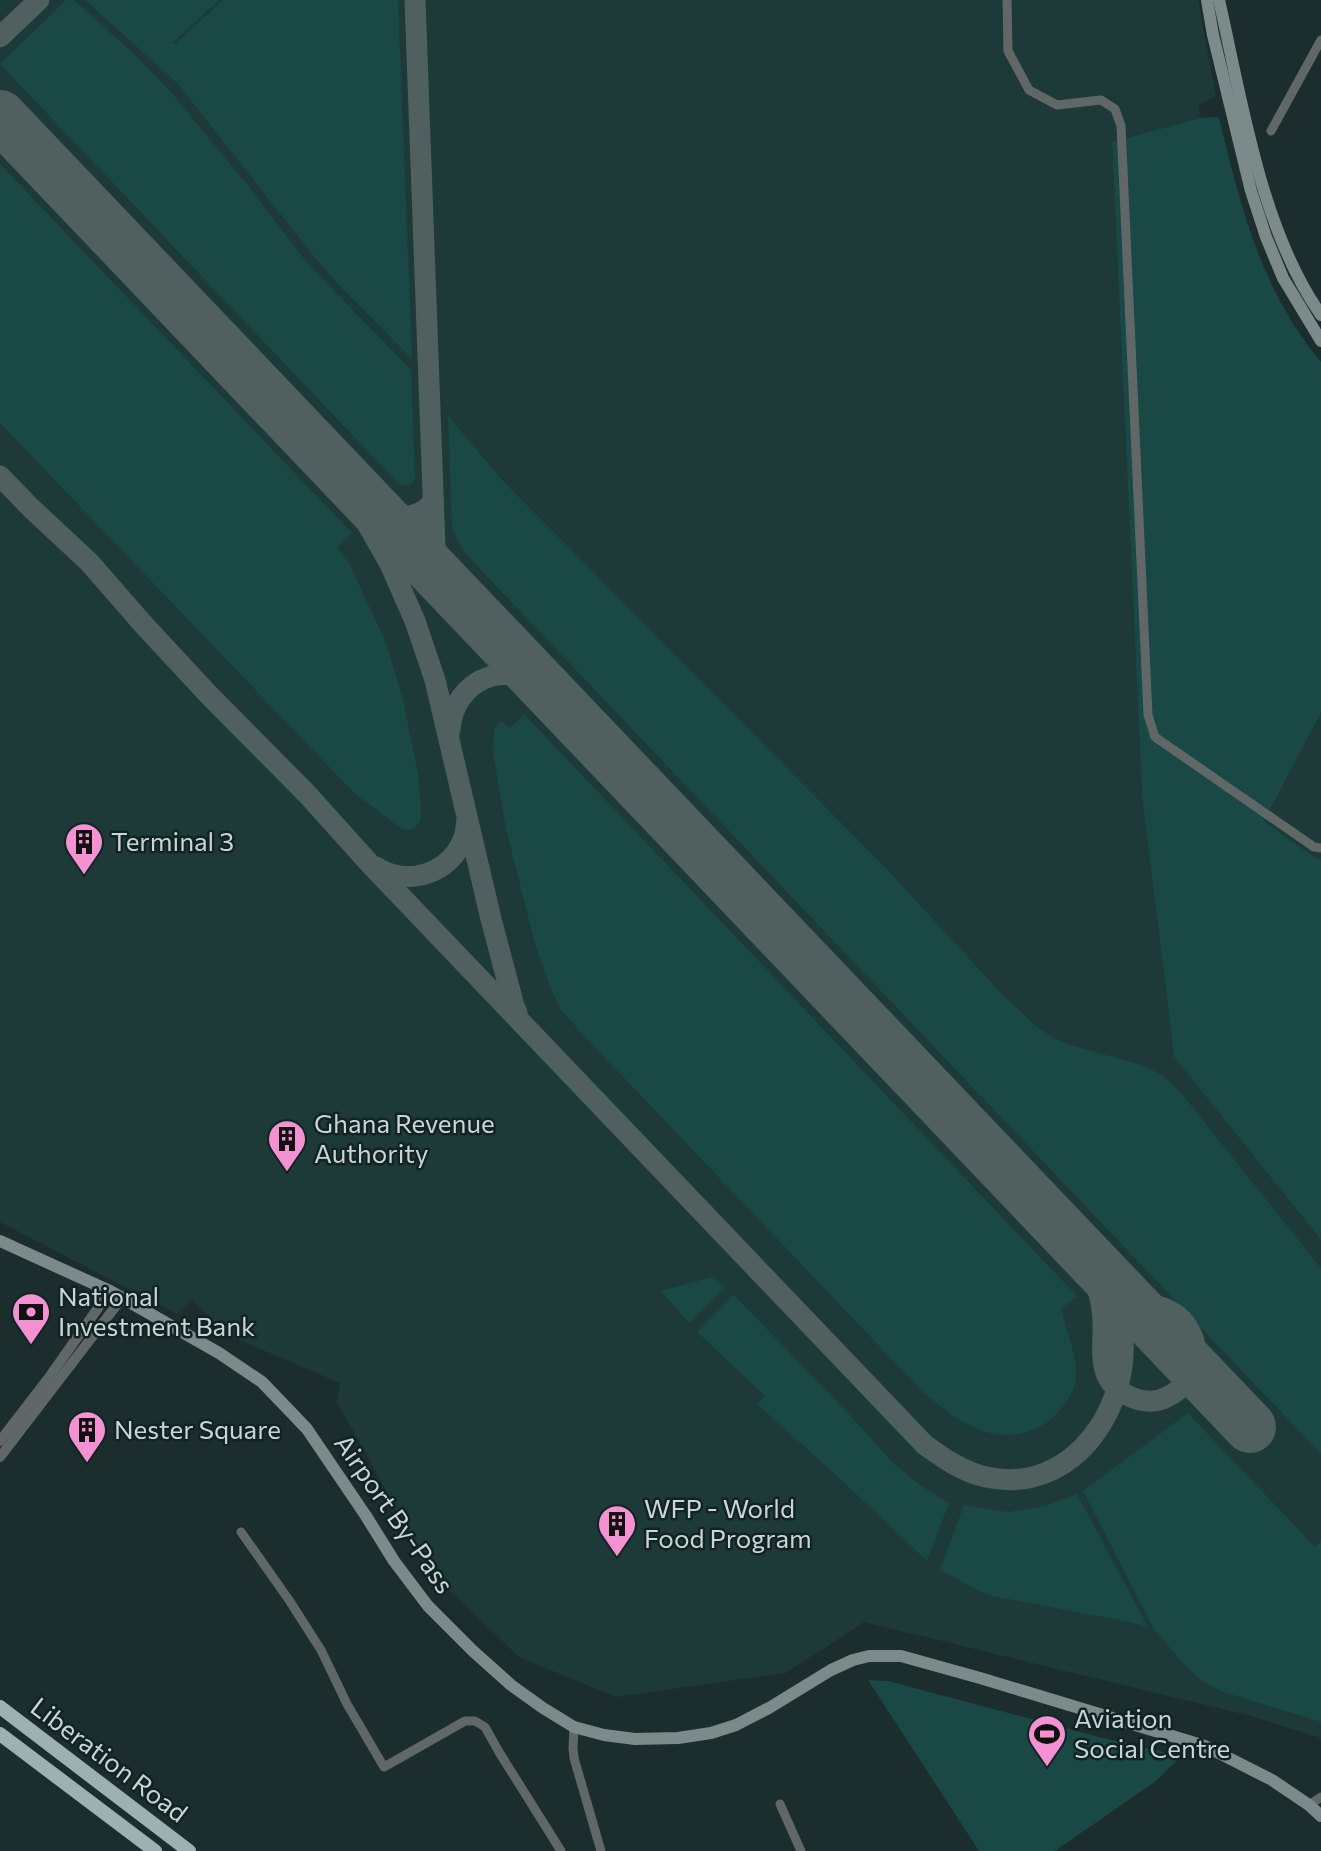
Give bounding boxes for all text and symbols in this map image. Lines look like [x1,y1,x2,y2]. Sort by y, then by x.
building icon: Terminal 3 [63,821,105,876]
place label: Terminal 3 [111,825,234,856]
place label: Ghana Revenue Authority [314,1107,495,1168]
building icon: Ghana Revenue Authority [266,1118,308,1173]
place label: National Investment Bank [58,1280,255,1341]
bank icon: National Investment Bank [10,1291,52,1346]
building icon: Nester Square [66,1409,108,1464]
place label: Nester Square [114,1413,281,1444]
street label: Airport By-Pass [329,1428,461,1598]
place label: WFP - World Food Program [644,1492,812,1553]
building icon: WFP - World Food Program [596,1503,638,1558]
street label: Liberation Road [26,1690,194,1828]
place label: Aviation Social Centre [1074,1702,1230,1763]
sports icon: Aviation Social Centre [1026,1713,1068,1768]

